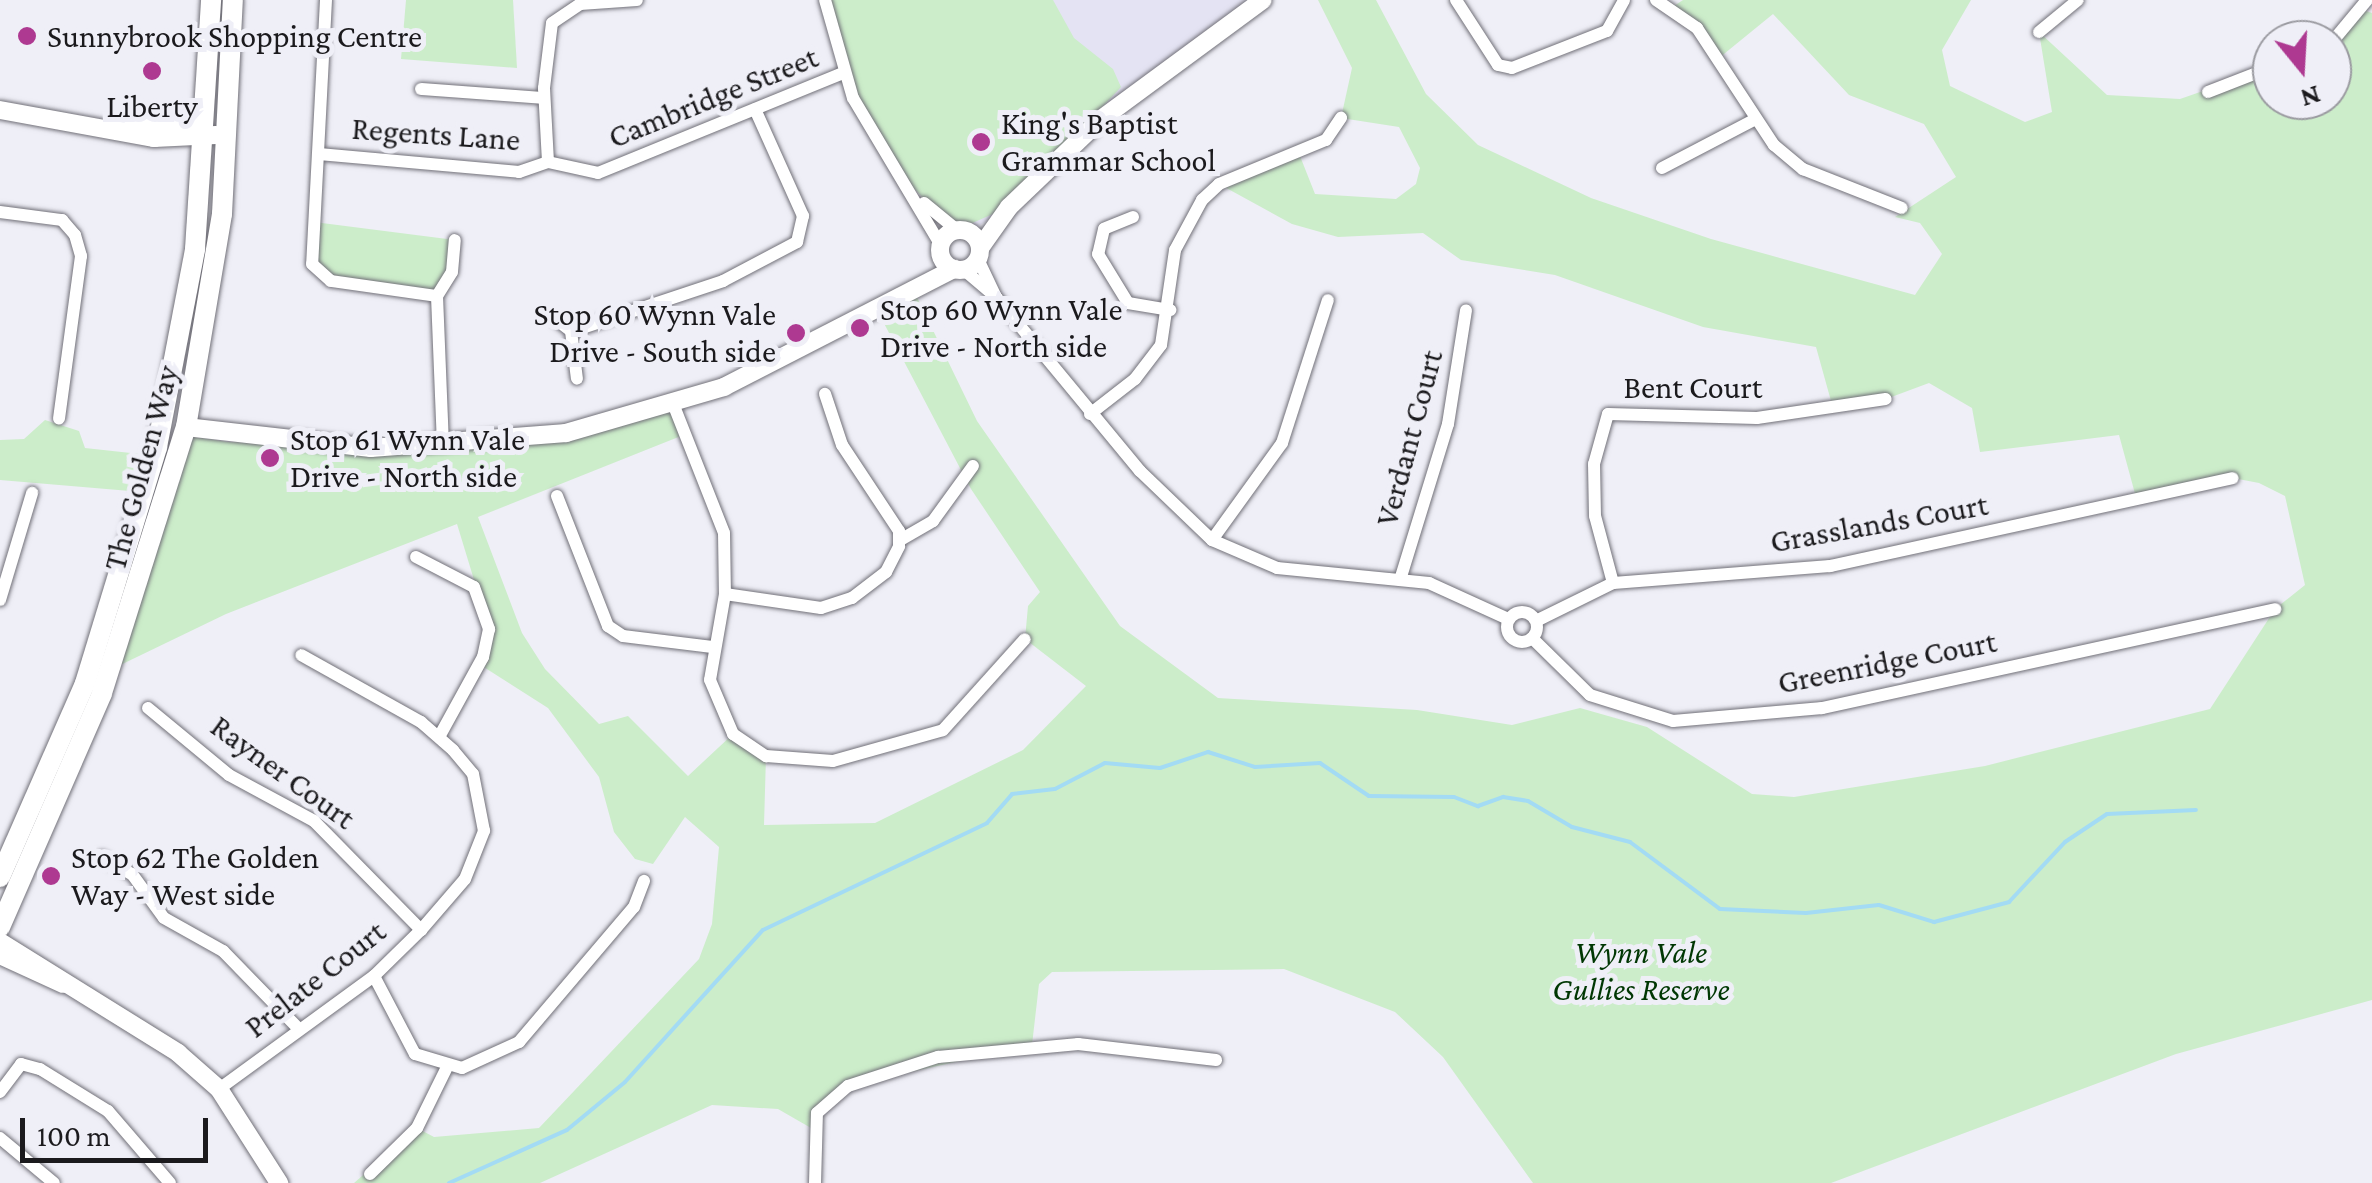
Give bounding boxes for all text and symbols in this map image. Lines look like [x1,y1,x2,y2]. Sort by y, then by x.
place label: Sunnybrook Shopping Centre [47,17,422,55]
north arrow [2252,20,2352,120]
marker: Sunnybrook Shopping Centre [16,25,38,47]
street label: Cambridge Street [603,37,823,157]
marker: Liberty [141,60,163,82]
text: N [2297,79,2325,115]
place label: Liberty [106,87,198,125]
place label: King's Baptist Grammar School [1001,105,1216,180]
street label: Regents Lane [350,109,522,159]
marker: King's Baptist Grammar School [970,131,992,153]
place label: Stop 60 Wynn Vale Drive - North side [880,291,1122,366]
place label: Stop 60 Wynn Vale Drive - South side [534,296,776,371]
marker: Stop 60 Wynn Vale Drive - North side [849,317,871,339]
marker: Stop 60 Wynn Vale Drive - South side [785,322,807,344]
street label: Verdant Court [1367,346,1451,530]
street label: The Golden Way [95,361,187,575]
street label: Bent Court [1624,368,1762,406]
place label: Stop 61 Wynn Vale Drive - North side [290,421,525,496]
marker: Stop 61 Wynn Vale Drive - North side [259,447,281,469]
street label: Grasslands Court [1767,485,1991,561]
street label: Greenridge Court [1774,622,2000,702]
street label: Rayner Court [203,707,363,837]
place label: Stop 62 The Golden Way - West side [71,839,319,914]
marker: Stop 62 The Golden Way - West side [40,865,62,887]
street label: Prelate Court [237,912,393,1046]
park label: Wynn Vale Gullies Reserve [1552,934,1730,1009]
scale bar [25,1098,212,1160]
text: 100 m [37,1119,111,1152]

